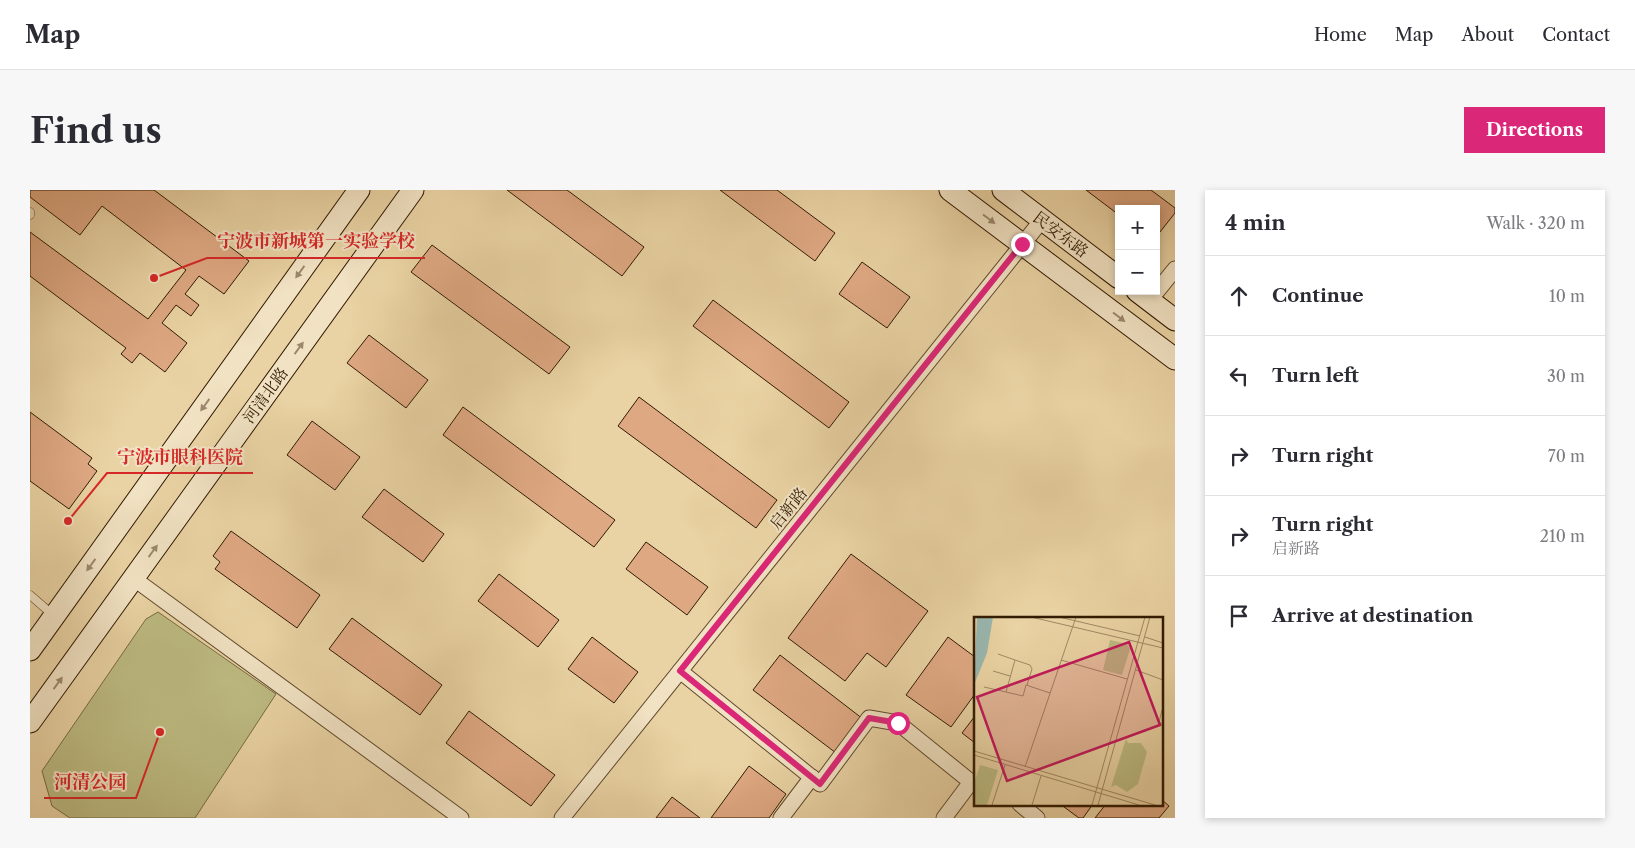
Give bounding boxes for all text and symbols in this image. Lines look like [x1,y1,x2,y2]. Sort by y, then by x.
text: Map [25,20,80,49]
text: Home [1314,24,1367,46]
text: Map [1395,24,1433,46]
text: About [1461,24,1514,46]
text: Contact [1542,24,1610,46]
button: Directions [1464,107,1605,153]
text: Find us [30,109,162,152]
map controls [1115,205,1160,295]
button: + [1115,205,1160,250]
street label: 民安东路 [1029,207,1093,261]
text: 4 min [1225,210,1286,235]
text: Walk · 320 m [1486,213,1585,233]
one-way arrow [982,214,995,225]
callout: 宁波市新城第一实验学校 [207,225,425,258]
text: 宁波市新城第一实验学校 [217,230,415,252]
route end [1011,233,1034,256]
button: − [1115,250,1160,295]
one-way arrow [295,266,305,279]
icon: ahead [1225,282,1253,310]
text: Continue [1272,284,1364,307]
text: 10 m [1549,286,1585,306]
one-way arrow [1112,312,1126,322]
one-way arrow [294,341,304,355]
icon: left [1225,362,1253,390]
street label: 河清北路 [238,363,292,427]
text: Turn left [1272,364,1359,387]
text: 30 m [1547,366,1585,386]
one-way arrow [201,398,211,411]
callout: 宁波市眼科医院 [107,440,253,473]
icon: right [1225,442,1253,470]
text: Turn right [1272,444,1373,467]
text: 宁波市眼科医院 [117,446,243,468]
text: 70 m [1548,446,1585,466]
street label: 启新路 [765,483,811,533]
text: Turn right [1272,513,1373,536]
icon: right [1225,522,1253,550]
text: 210 m [1540,526,1585,546]
text: 启新路 [1272,538,1320,558]
one-way arrow [148,544,158,558]
one-way arrow [86,558,96,572]
icon: arrive [1225,602,1253,630]
text: Arrive at destination [1272,604,1473,627]
inset map [974,617,1162,806]
one-way arrow [53,677,64,690]
route start [887,712,910,735]
callout: 河清公园 [44,765,136,798]
text: 河清公园 [54,771,126,793]

